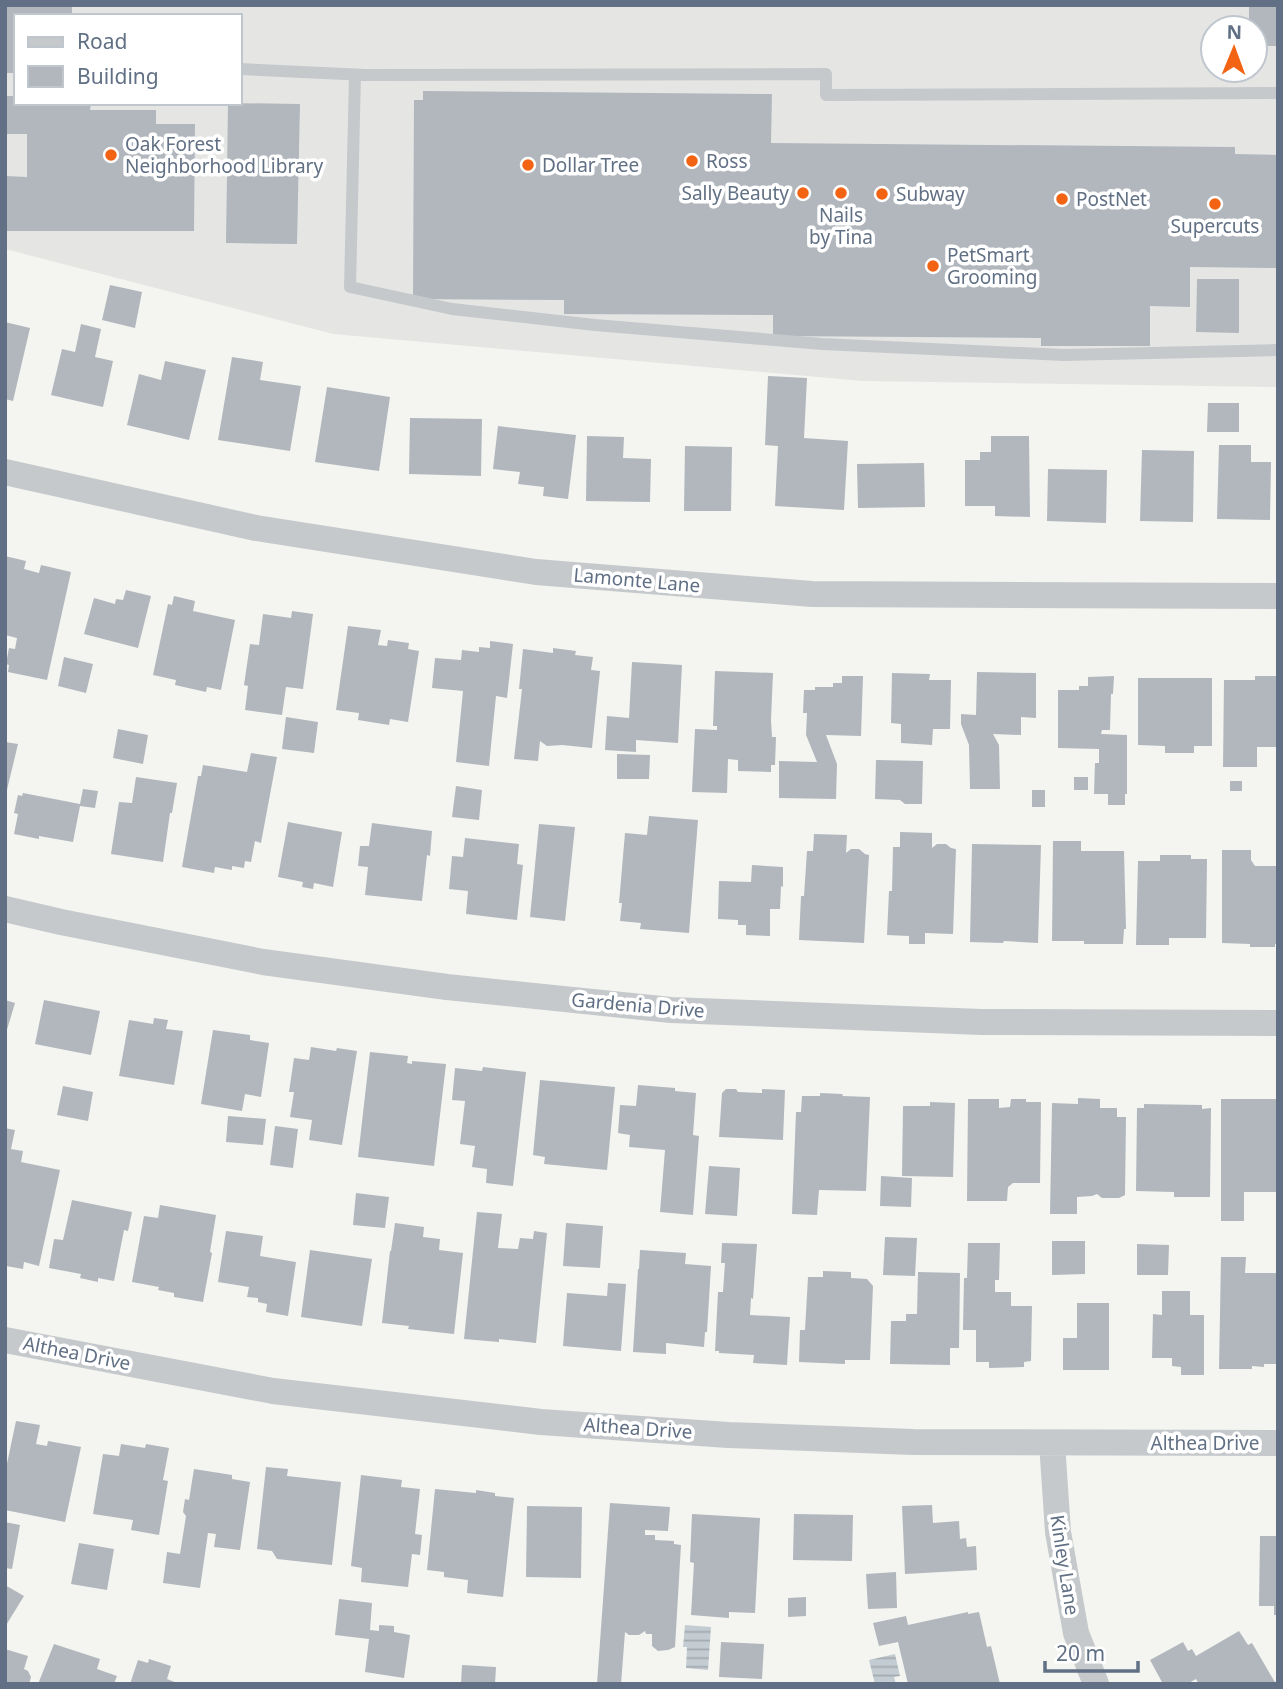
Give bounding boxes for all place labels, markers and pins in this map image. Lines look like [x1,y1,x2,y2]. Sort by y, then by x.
place label: Oak Forest Neighborhood Library [125,131,323,179]
marker: Oak Forest Neighborhood Library [103,147,119,163]
place label: Ross [706,148,748,174]
place label: Dollar Tree [542,152,639,178]
marker: Ross [684,153,700,169]
marker: Dollar Tree [520,157,536,173]
place label: Sally Beauty [681,180,789,206]
place label: Subway [896,181,965,207]
marker: Sally Beauty [795,185,811,201]
marker: Nails by Tina [833,185,849,201]
marker: Subway [874,186,890,202]
place label: PostNet [1076,186,1147,212]
marker: PostNet [1054,191,1070,207]
marker: Supercuts [1207,196,1223,212]
place label: Nails by Tina [809,202,873,250]
place label: Supercuts [1171,213,1259,239]
place label: PetSmart Grooming [947,242,1037,290]
marker: PetSmart Grooming [925,258,941,274]

